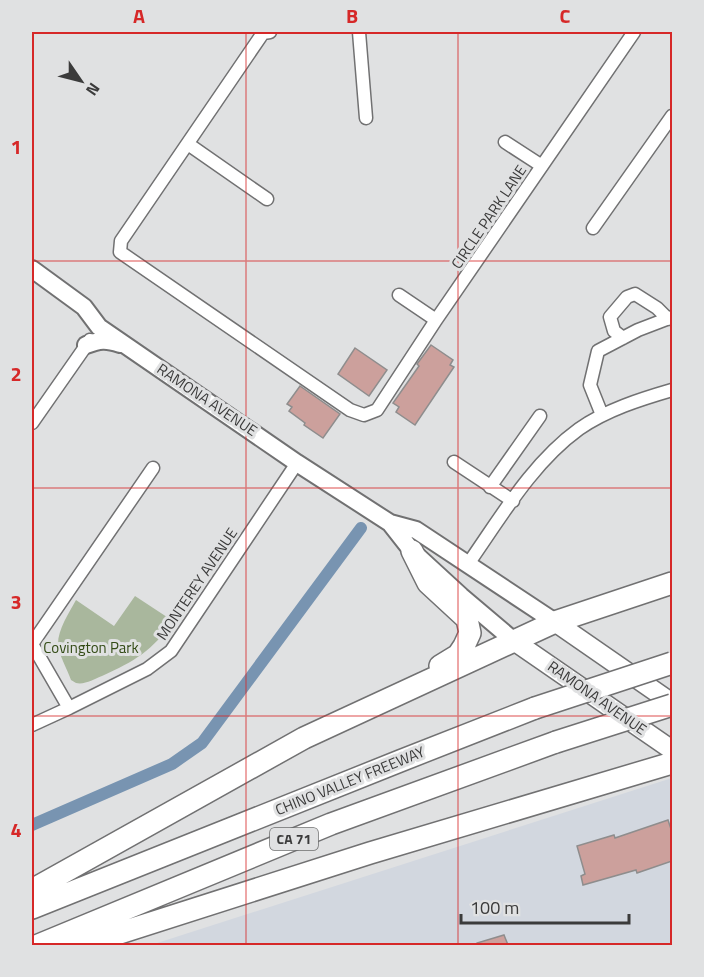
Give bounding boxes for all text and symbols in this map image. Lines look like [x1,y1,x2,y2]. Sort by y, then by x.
text: A [133,0,145,31]
text: B [346,0,358,31]
text: C [560,0,571,31]
north arrow [51,51,111,111]
text: N [80,78,106,101]
text: 1 [10,131,22,162]
street label: CIRCLE PARK LANE [445,160,532,273]
street label: RAMONA AVENUE [153,357,262,442]
text: 2 [10,358,22,389]
street label: MONTEREY AVENUE [150,523,243,645]
text: 3 [10,586,22,617]
park label: Covington Park [43,636,139,659]
street label: RAMONA AVENUE [543,655,652,740]
street label: CHINO VALLEY FREEWAY [272,740,428,821]
text: 4 [10,814,22,845]
road number: CA 71 [270,828,318,850]
scale bar [461,887,629,925]
text: 100 m [470,894,519,921]

